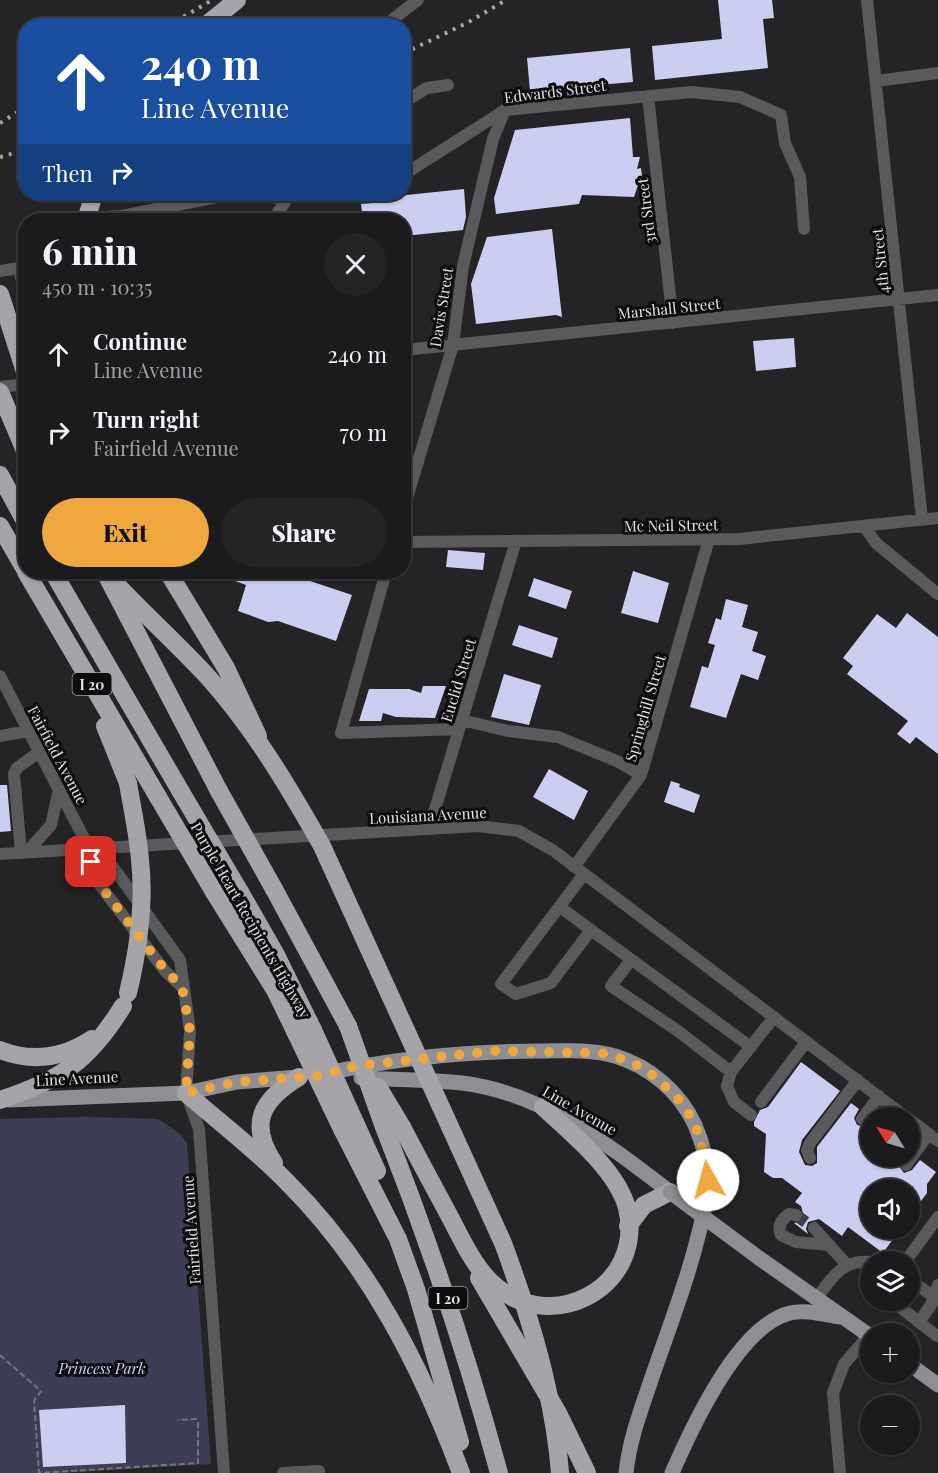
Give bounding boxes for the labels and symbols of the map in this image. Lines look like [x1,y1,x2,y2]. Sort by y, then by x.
street label: Edwards Street [503,75,608,107]
street label: 3rd Street [632,176,660,245]
street label: 4th Street [867,227,893,295]
street label: Davis Street [425,265,457,348]
street label: Marshall Street [617,293,722,323]
street label: Mc Neil Street [624,514,719,536]
street label: Euclid Street [436,635,480,724]
street label: Springhill Street [620,652,670,764]
road number: I 20 [72,673,112,695]
street label: Fairfield Avenue [24,702,92,808]
street label: Louisiana Avenue [369,802,487,828]
street label: Purple Heart Recipients Highway [187,818,316,1022]
pin [65,836,116,887]
street label: Line Avenue [35,1066,119,1090]
street label: Line Avenue [539,1081,621,1139]
north arrow [860,1107,920,1167]
position arrow [676,1148,740,1212]
street label: Fairfield Avenue [177,1175,205,1285]
road number: I 20 [428,1287,468,1309]
park label: Princess Park [57,1358,146,1378]

